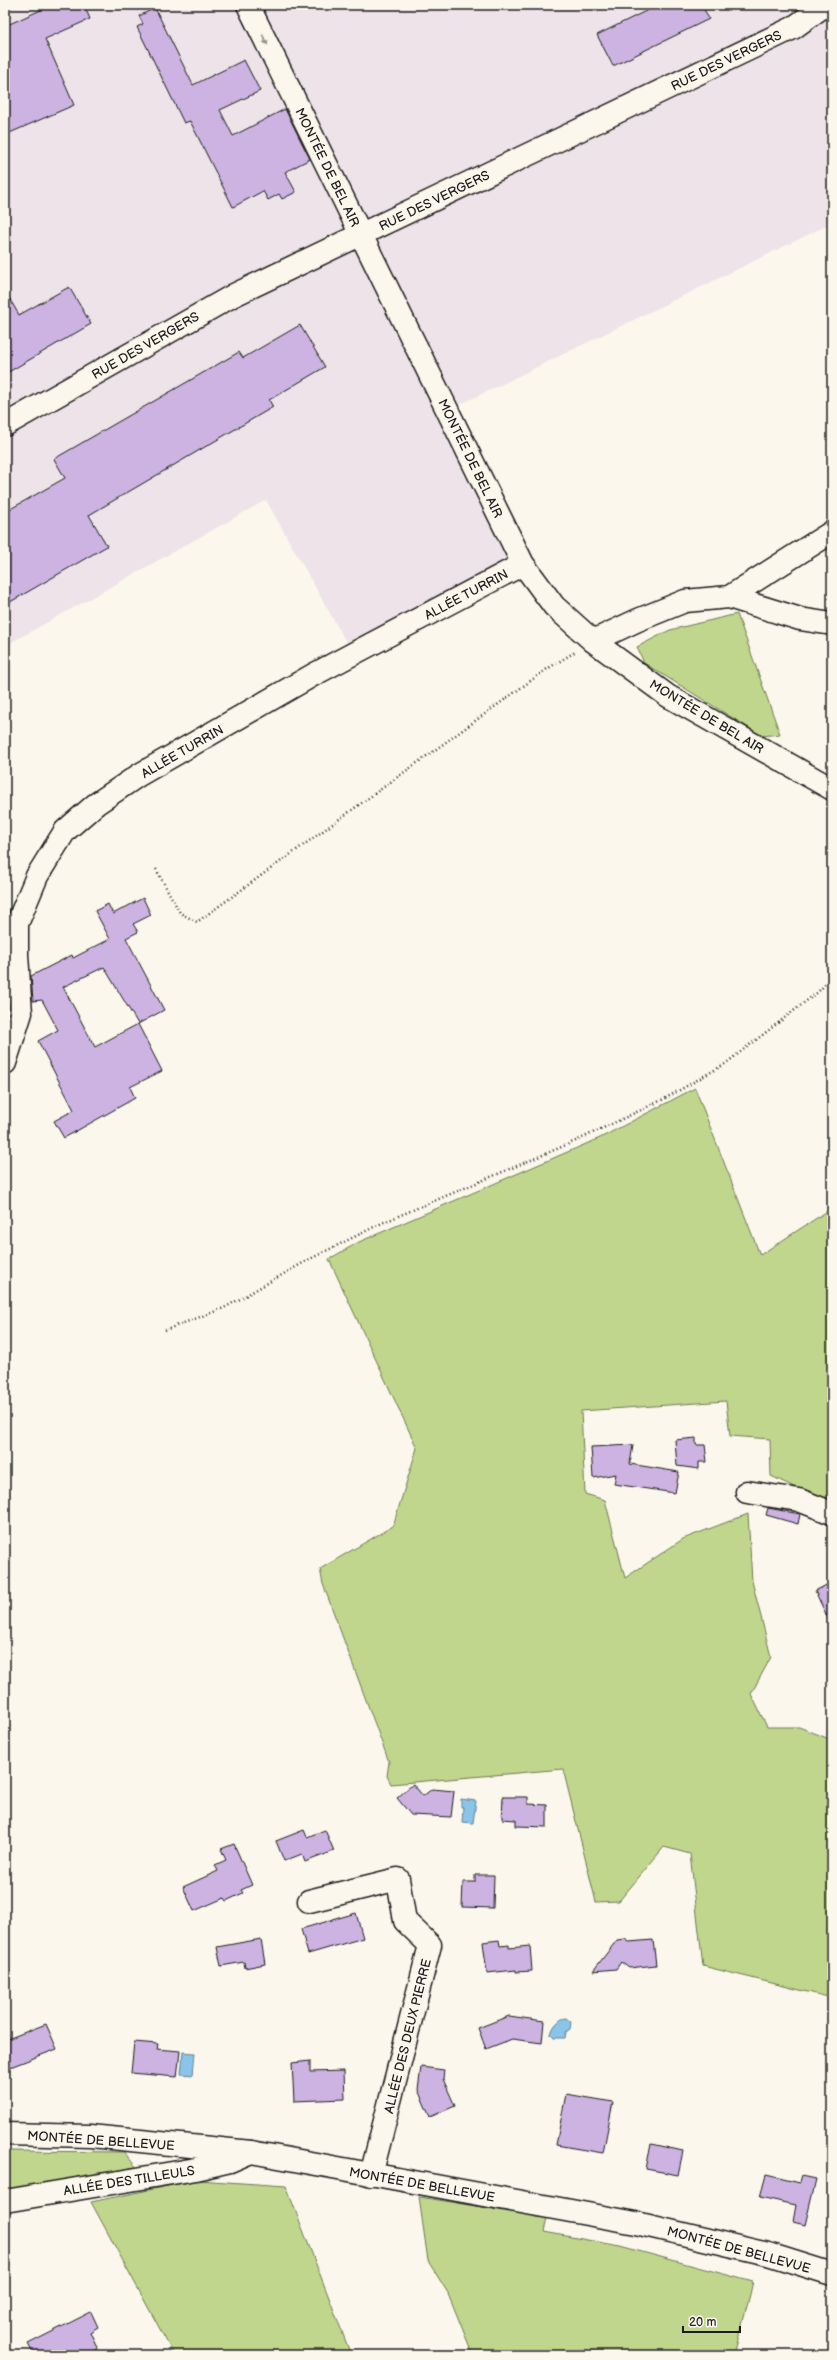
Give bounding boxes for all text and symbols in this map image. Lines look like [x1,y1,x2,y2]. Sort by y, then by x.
street label: RUE DES VERGERS [668,27,785,95]
one-way arrow [262,34,268,46]
street label: MONTÉE DE BEL AIR [291,105,363,230]
street label: RUE DES VERGERS [376,167,493,235]
street label: RUE DES VERGERS [89,309,202,383]
street label: MONTÉE DE BEL AIR [434,396,506,521]
street label: ALLÉE TURRIN [422,566,511,624]
street label: MONTÉE DE BEL AIR [647,676,766,757]
street label: ALLÉE TURRIN [138,722,227,782]
street label: ALLÉE DES DEUX PIERRE [381,1957,435,2115]
street label: MONTÉE DE BELLEVUE [27,2128,176,2154]
street label: ALLÉE DES TILLEULS [62,2163,196,2199]
street label: MONTÉE DE BELLEVUE [348,2164,496,2206]
street label: MONTÉE DE BELLEVUE [665,2223,813,2277]
scale bar [683,2308,740,2334]
text: 20 m [689,2315,716,2330]

